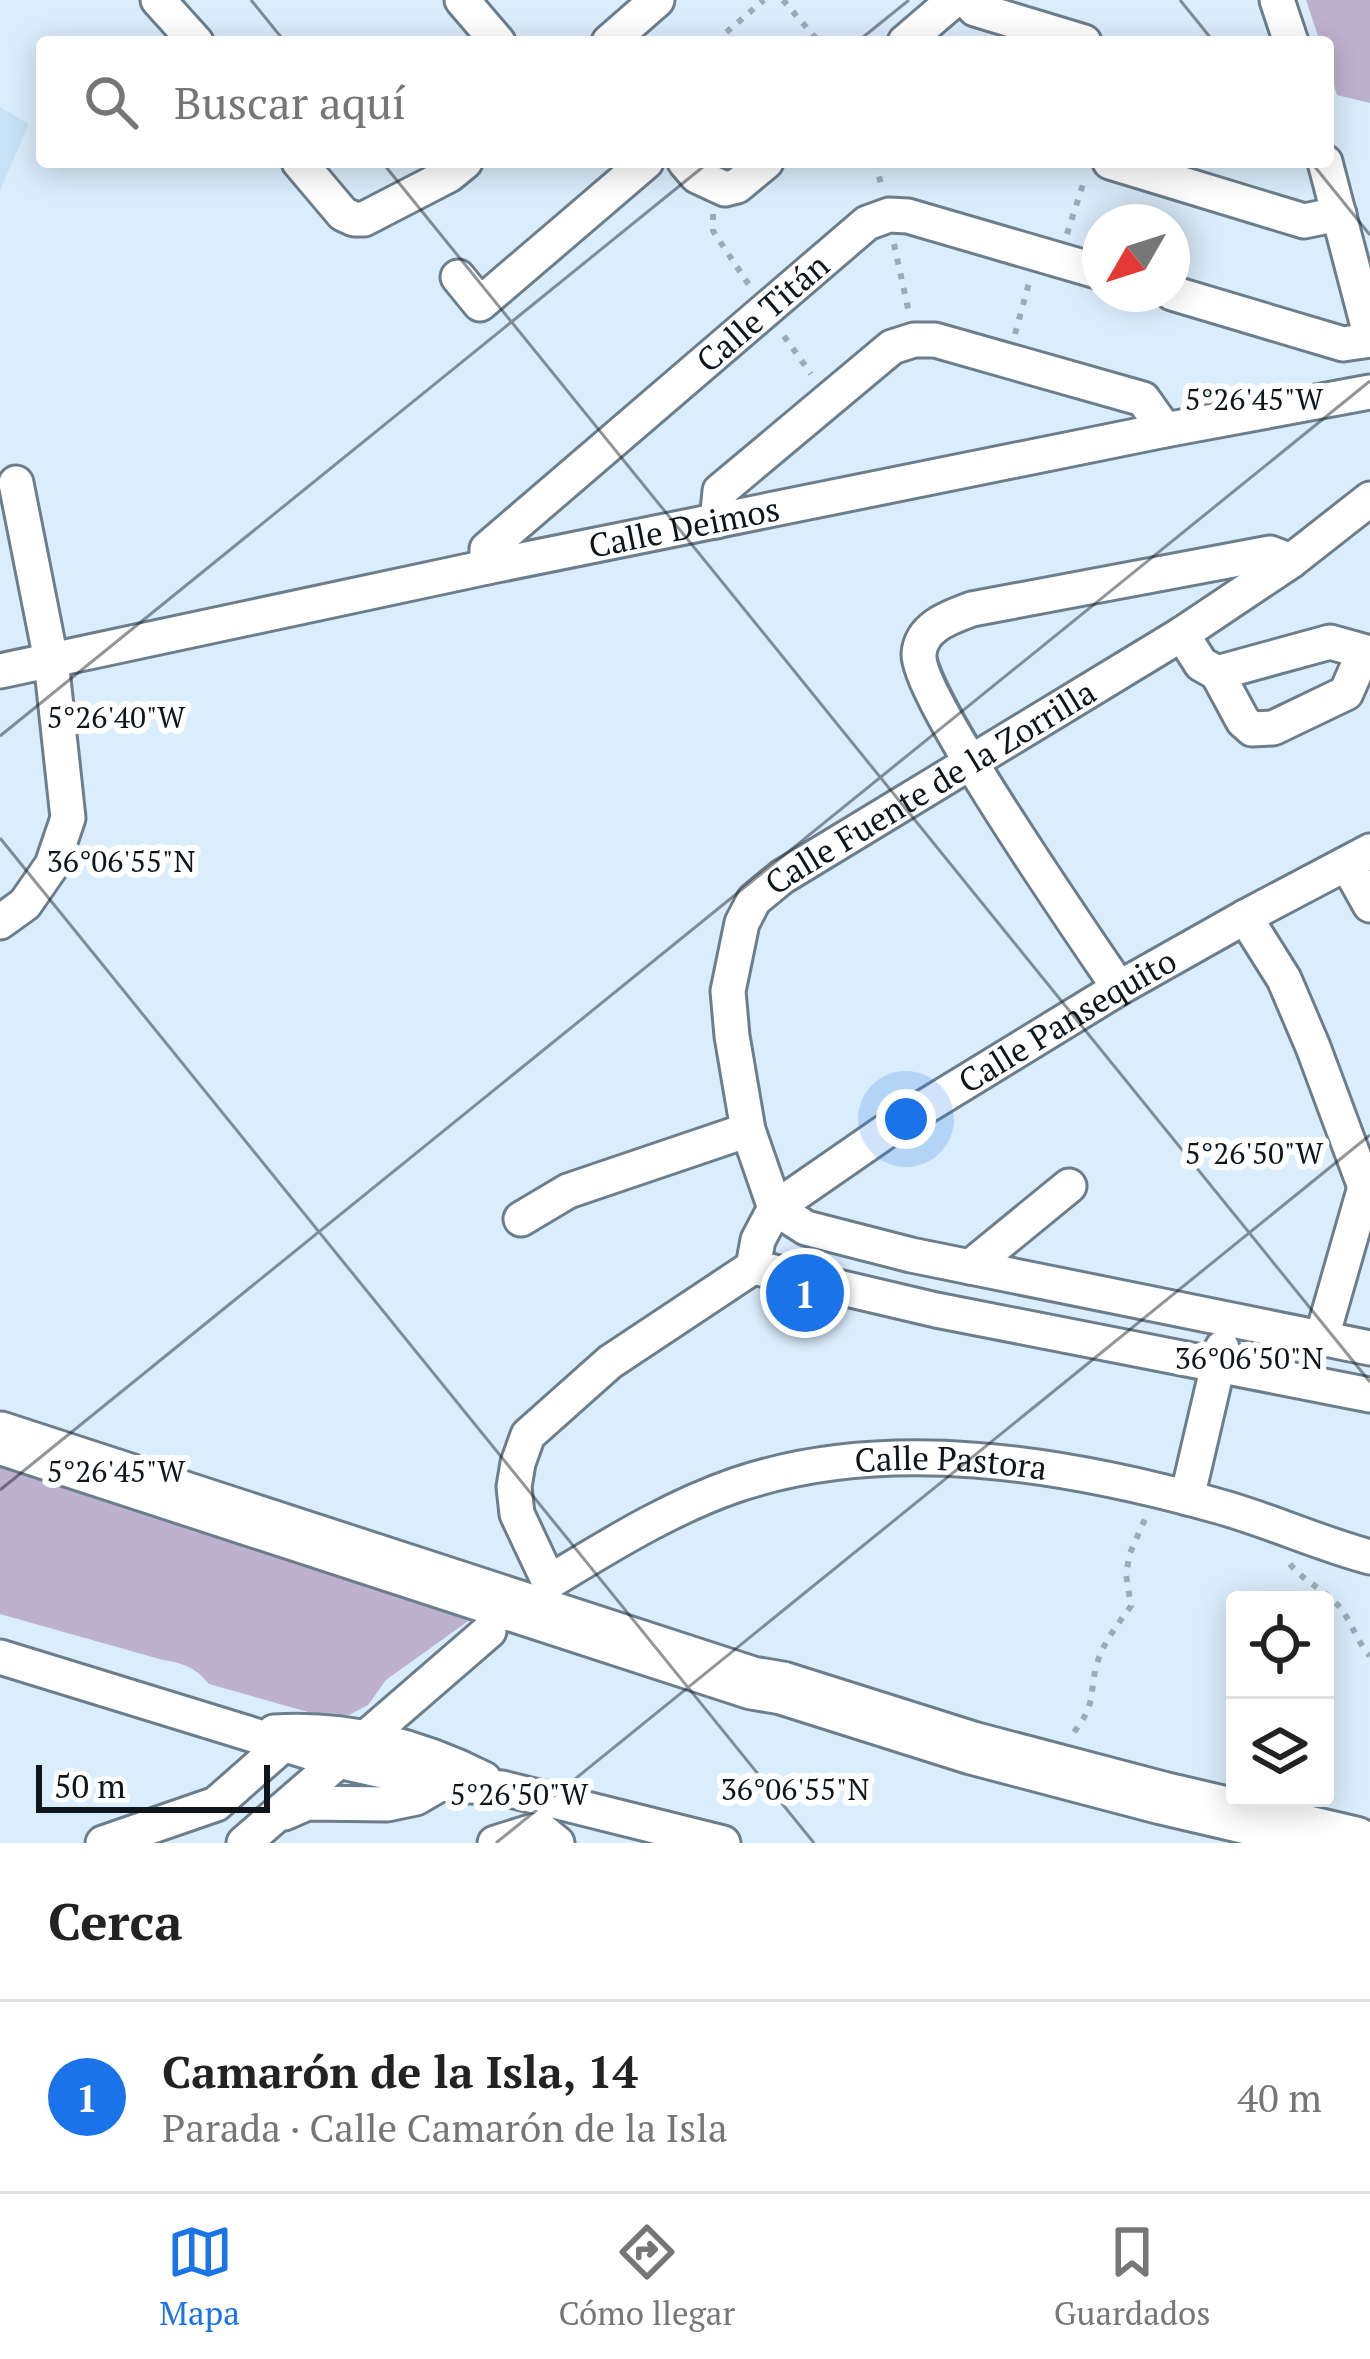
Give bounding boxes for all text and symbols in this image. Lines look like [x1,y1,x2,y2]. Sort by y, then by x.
search box [36,36,1334,168]
icon: search [78,69,144,135]
text: Buscar aquí [174,72,406,132]
north arrow [1082,204,1190,312]
street label: Calle Titán [687,243,838,381]
text: 5°26'45"W [1185,379,1324,419]
street label: Calle Deimos [585,486,783,567]
street label: Calle Fuente de la Zorrilla [755,670,1103,904]
text: 5°26'40"W [47,697,186,737]
text: 36°06'55"N [47,841,195,881]
street label: Calle Pansequito [950,938,1184,1102]
your location [876,1089,936,1149]
text: 5°26'50"W [1185,1133,1324,1173]
pin: 1 [766,1248,844,1338]
text: 36°06'50"N [1175,1338,1323,1378]
street label: Calle Pastora [853,1436,1050,1489]
text: 5°26'45"W [47,1451,186,1491]
map controls [1226,1591,1334,1807]
button: locate [1226,1591,1334,1699]
button: layers [1226,1699,1334,1807]
scale bar [36,1759,270,1812]
text: 50 m [54,1764,126,1807]
text: 36°06'55"N [721,1769,869,1809]
text: 5°26'50"W [450,1774,589,1814]
text: Cerca [48,1887,183,1955]
text: Camarón de la Isla, 14 [162,2041,638,2101]
text: 1 [76,2071,98,2123]
text: 40 m [1237,2071,1322,2123]
text: Parada · Calle Camarón de la Isla [162,2101,728,2153]
tab: Mapa [159,2219,240,2334]
tab: Cómo llegar [559,2219,735,2334]
tab: Guardados [1054,2219,1211,2334]

